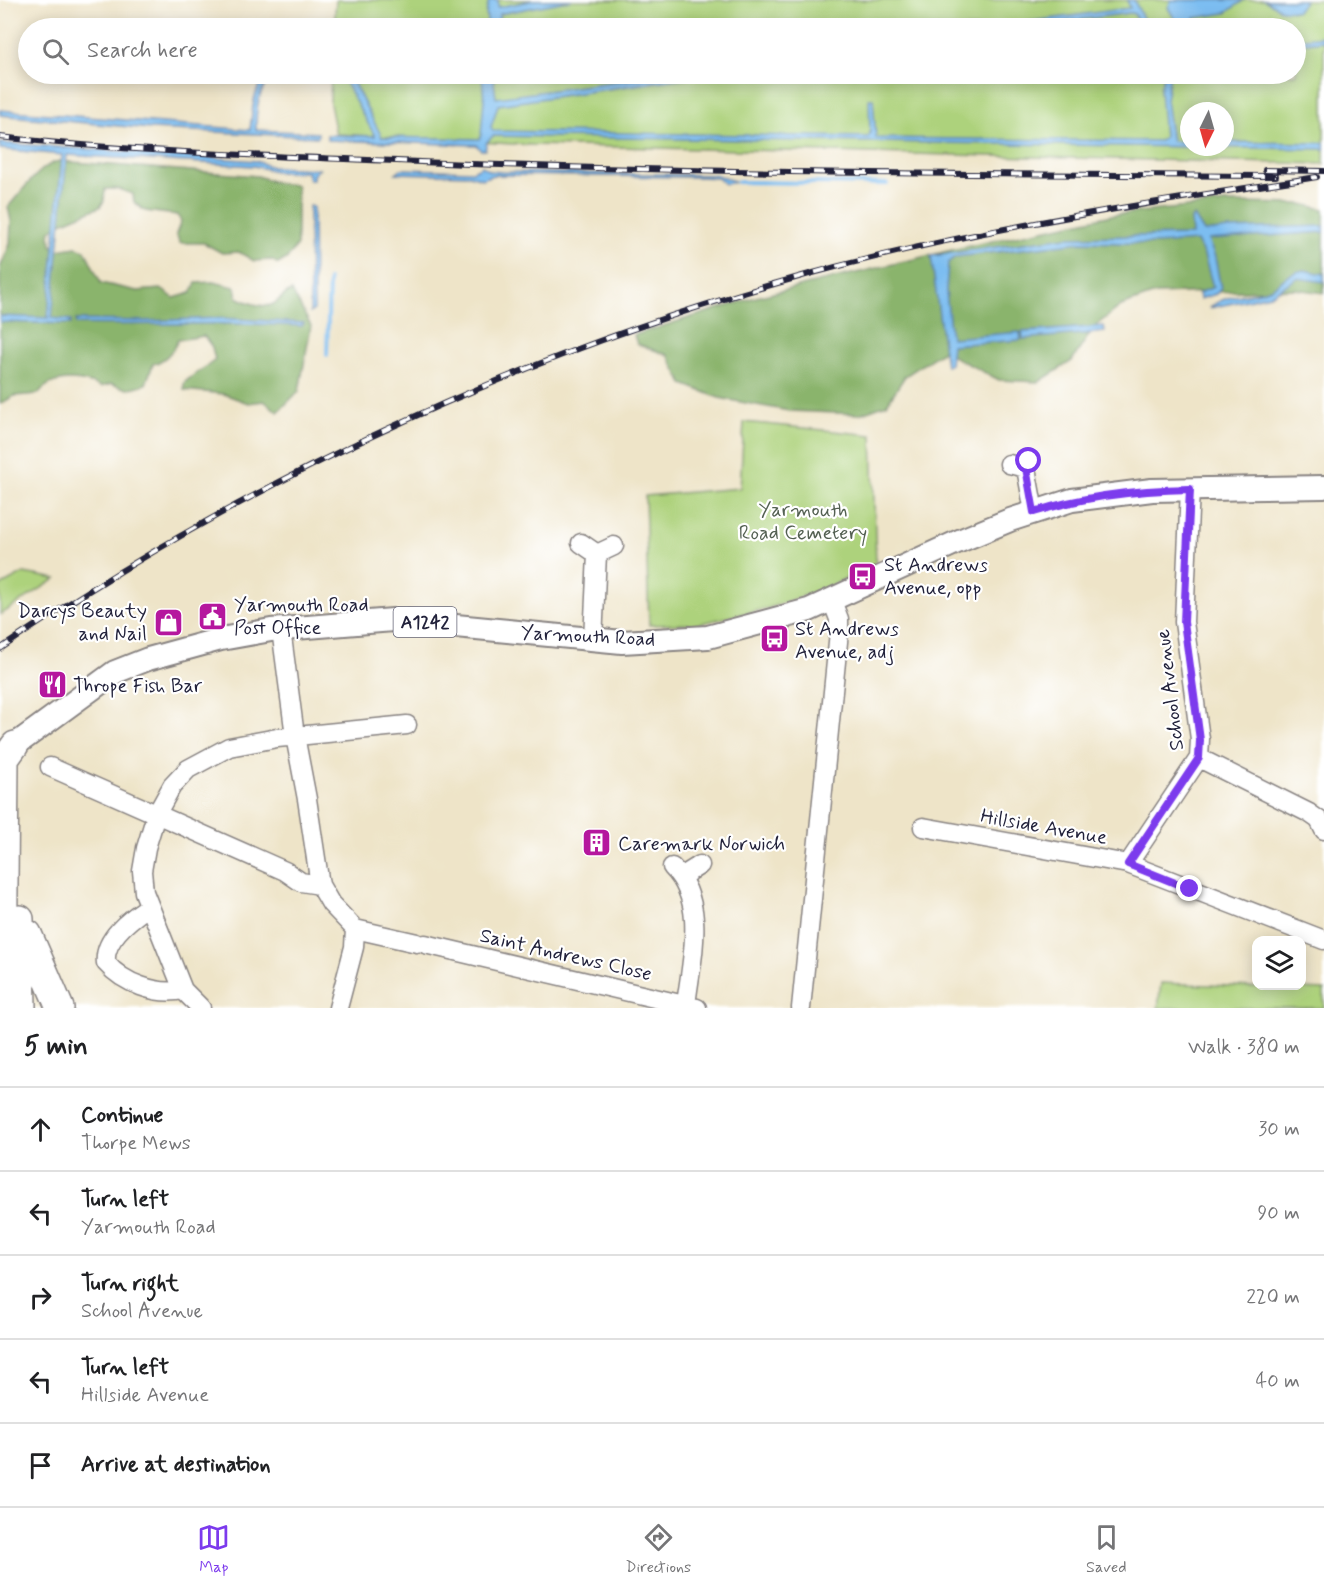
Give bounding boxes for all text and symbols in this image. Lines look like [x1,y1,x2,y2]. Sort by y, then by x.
search box [18,18,1306,84]
icon: search [39,35,72,68]
text: Search here [87,37,198,65]
north arrow [1180,102,1234,156]
route start [1015,447,1041,473]
park label: Yarmouth Road Cemetery [739,497,867,547]
place label: St Andrews Avenue, opp [884,552,988,602]
bus stop icon: St Andrews Avenue, opp [847,560,879,592]
place label: Yarmouth Road Post Office [234,592,369,642]
place label: Darcys Beauty and Nail [17,598,147,648]
public building icon: Yarmouth Road Post Office [197,600,229,632]
shop icon: Darcys Beauty and Nail [152,606,184,638]
road number: A1242 [394,607,456,637]
place label: St Andrews Avenue, adj [795,616,899,666]
street label: Yarmouth Road [520,619,656,654]
bus stop icon: St Andrews Avenue, adj [758,623,790,655]
street label: School Avenue [1150,628,1191,752]
restaurant icon: Thrope Fish Bar [36,669,68,701]
place label: Thrope Fish Bar [73,673,203,700]
street label: Hillside Avenue [978,803,1109,852]
building icon: Caremark Norwich [581,827,613,859]
place label: Caremark Norwich [618,831,785,858]
route end [1176,875,1202,901]
street label: Saint Andrews Close [477,923,654,988]
map controls [1252,936,1306,990]
button: layers [1252,936,1306,990]
text: 5 min [24,1030,88,1064]
text: Walk · 380 m [1188,1034,1300,1061]
text: Continue [81,1102,163,1130]
icon: ahead [24,1113,57,1146]
text: 30 m [1258,1116,1300,1143]
text: Thorpe Mews [81,1130,191,1157]
text: Turn left [81,1186,169,1214]
icon: left [24,1197,57,1230]
text: 90 m [1257,1200,1300,1227]
text: Yarmouth Road [81,1214,216,1241]
text: Turn right [81,1270,179,1298]
icon: right [24,1281,57,1314]
text: 220 m [1246,1284,1300,1311]
text: School Avenue [81,1298,203,1325]
text: Turn left [81,1354,169,1382]
icon: left [24,1365,57,1398]
text: 40 m [1256,1368,1300,1395]
text: Hillside Avenue [81,1382,209,1409]
icon: arrive [24,1449,57,1482]
text: Arrive at destination [81,1451,271,1479]
tab: Map [197,1521,230,1578]
tab: Directions [625,1521,691,1578]
tab: Saved [1086,1521,1127,1578]

